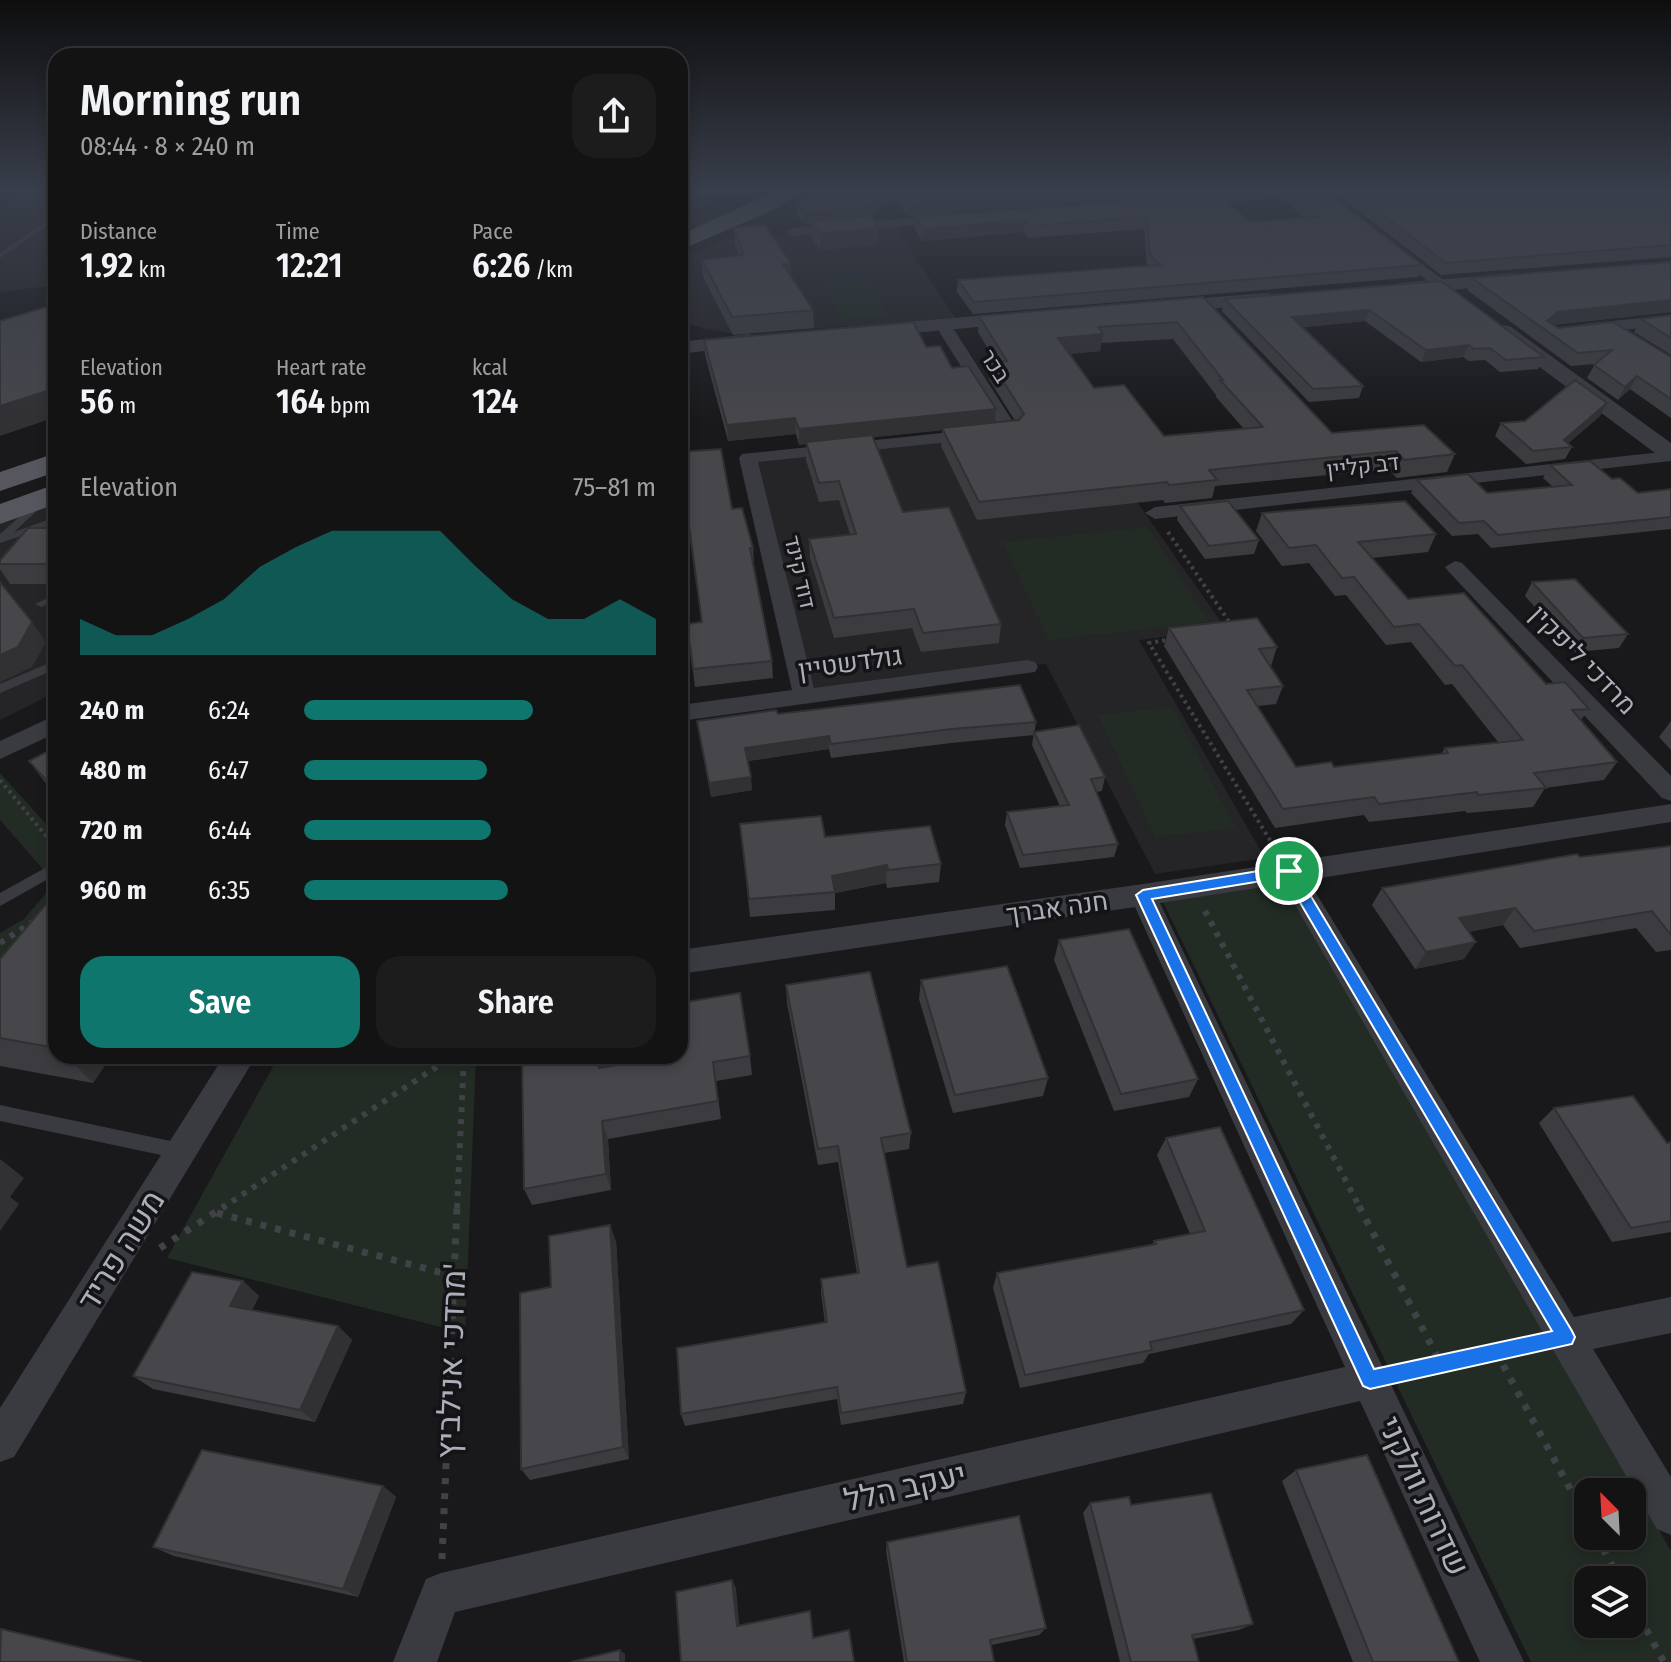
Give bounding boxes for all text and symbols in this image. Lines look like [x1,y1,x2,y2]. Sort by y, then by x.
text: Morning run [80,74,301,127]
button: share [572,74,656,158]
text: 08:44 · 8 × 240 m [80,131,255,162]
text: Distance [80,218,157,245]
text: Time [276,218,320,245]
text: Pace [472,218,513,245]
text: 1.92 [80,245,133,286]
text: 12:21 [276,245,343,286]
text: 6:26 [472,245,530,286]
text: km [133,256,166,283]
text: /km [530,256,573,283]
street label: בכר [974,344,1016,388]
text: Elevation [80,354,163,381]
text: Heart rate [276,354,366,381]
text: kcal [472,354,508,381]
text: 56 [80,381,114,422]
text: 164 [276,381,325,422]
text: 124 [472,381,518,422]
text: m [114,392,136,419]
text: bpm [325,392,370,419]
street label: דב קליין [1325,449,1401,483]
text: Elevation [80,472,178,503]
text: 75–81 m [573,472,656,503]
street label: דוד קינד [778,533,822,611]
street label: מרדכי ליפקין [1523,599,1643,721]
street label: גולדשטיין [796,640,904,686]
text: 240 m [80,695,144,726]
text: 6:24 [208,695,250,726]
text: 480 m [80,755,147,786]
text: 6:47 [208,755,249,786]
text: 720 m [80,815,143,846]
text: 6:44 [208,815,251,846]
pin [1255,837,1323,905]
icon: arrive [1267,849,1311,893]
text: 960 m [80,875,146,906]
text: 6:35 [208,875,250,906]
street label: חנה אברך [1004,886,1110,930]
button: Save [80,956,360,1048]
button: Share [376,956,656,1048]
street label: משה פריד [69,1183,173,1317]
street label: מרדכי אנילביץ' [429,1263,473,1459]
street label: שדרות וולקני [1371,1410,1477,1582]
street label: יעקב הלל [840,1455,970,1519]
north arrow [1574,1478,1646,1550]
map controls [1574,1478,1646,1638]
button: layers [1574,1566,1646,1638]

